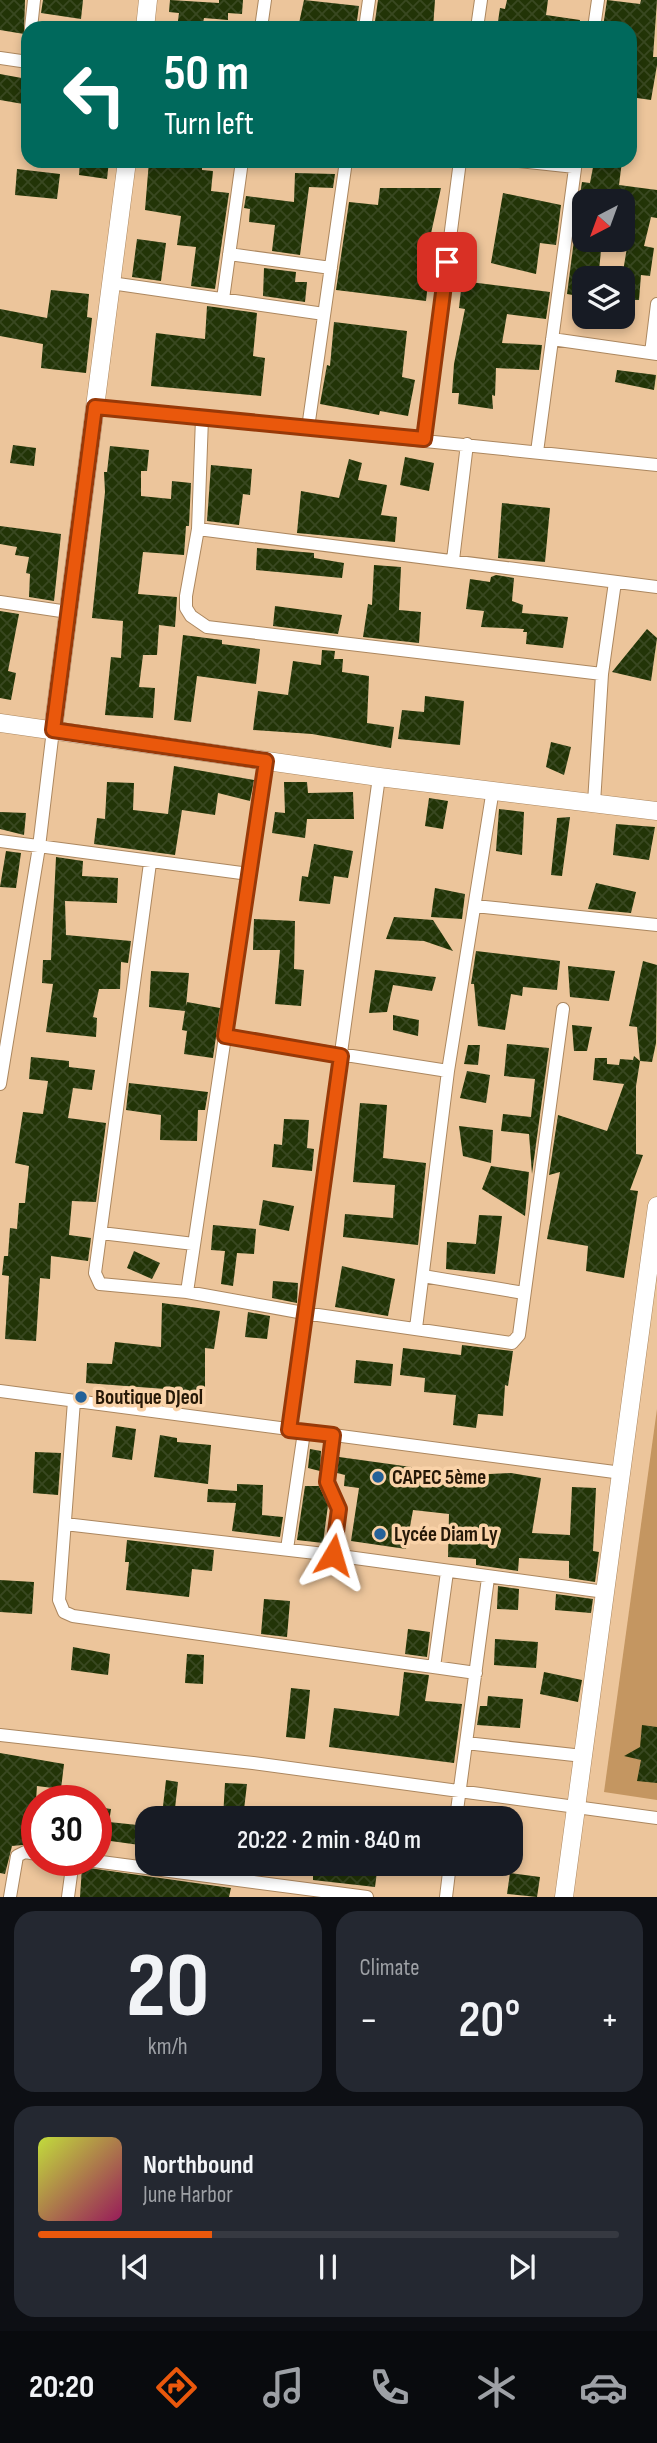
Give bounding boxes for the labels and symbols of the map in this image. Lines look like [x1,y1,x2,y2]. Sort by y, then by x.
north arrow [572,189,635,252]
pin [417,232,477,292]
place label: Boutique DJeol [95,1385,203,1410]
marker: Boutique DJeol [73,1389,89,1405]
place label: CAPEC 5ème [392,1465,486,1490]
marker: CAPEC 5ème [370,1469,386,1485]
position arrow [296,1518,370,1592]
place label: Lycée Diam Ly [394,1522,498,1547]
marker: Lycée Diam Ly [372,1526,388,1542]
speed limit sign: 30 [21,1785,112,1876]

